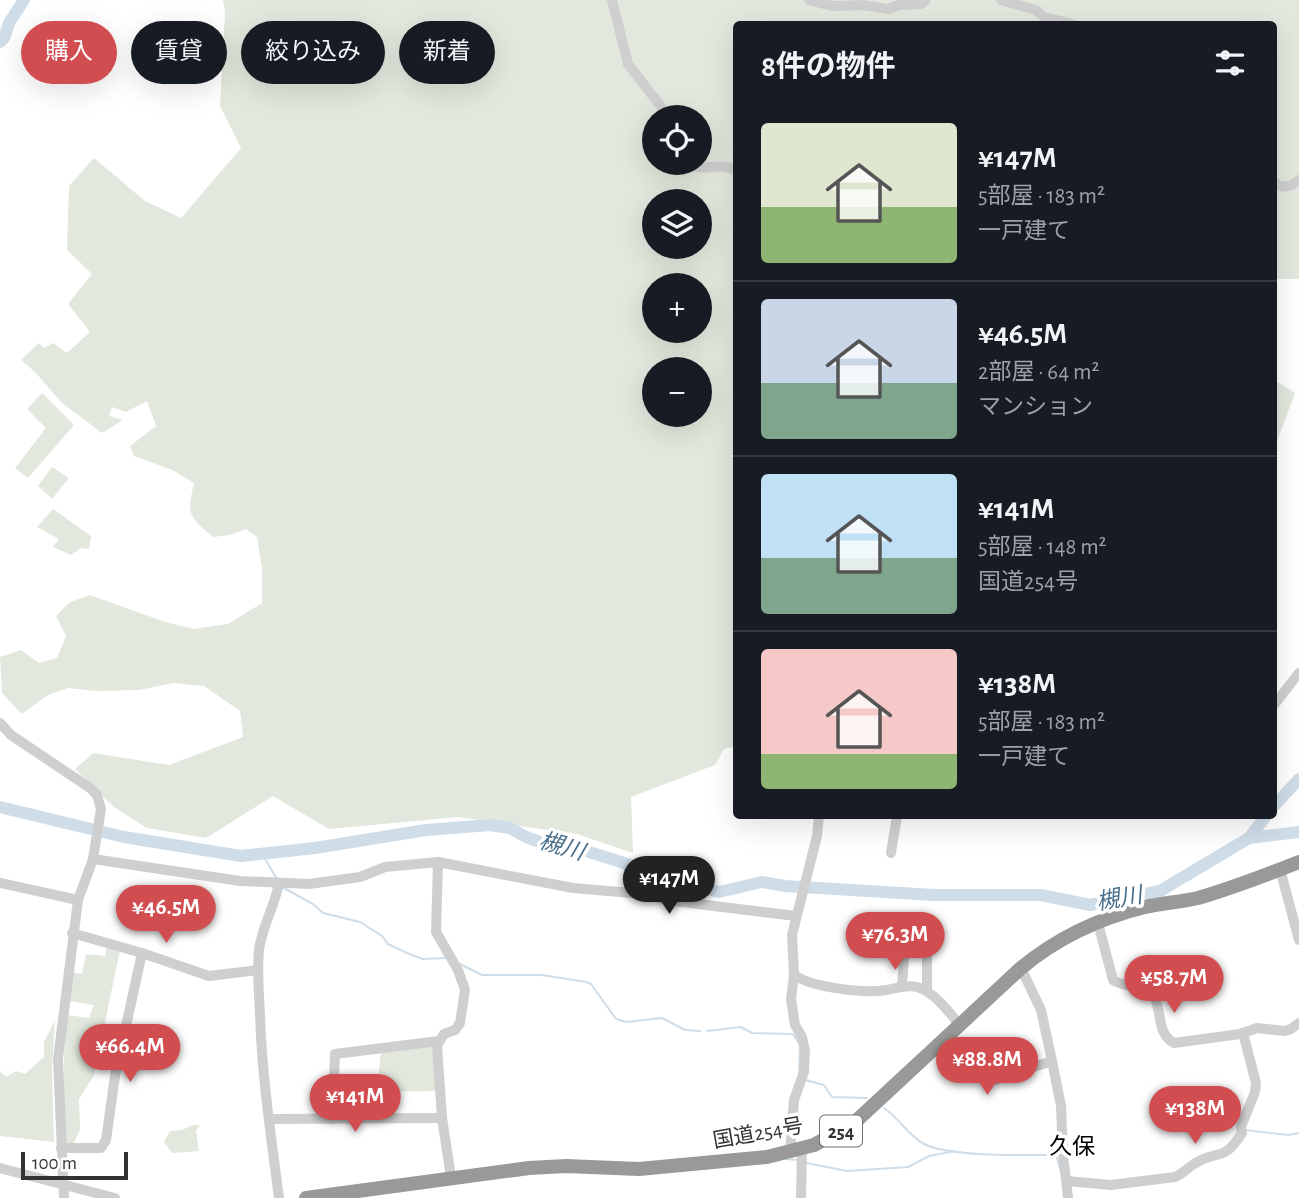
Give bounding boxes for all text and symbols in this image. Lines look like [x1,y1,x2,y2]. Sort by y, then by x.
chip: 購入 [21,21,117,84]
chip: 賃貸 [131,21,227,84]
chip: 絞り込み [241,21,385,84]
chip: 新着 [399,21,495,84]
icon: filters [1211,44,1249,82]
text: 8件の物件 [761,52,896,82]
map controls [642,105,712,427]
button: locate [642,105,712,175]
text: ¥147M [978,143,1057,173]
icon: home [817,151,901,235]
text: 5部屋 · 183 m² [978,185,1105,208]
button: layers [642,189,712,259]
text: 一戸建て [978,220,1070,243]
button: + [642,273,712,343]
text: ¥46.5M [978,319,1067,349]
icon: home [817,327,901,411]
button: − [642,357,712,427]
text: 2部屋 · 64 m² [978,361,1099,384]
text: マンション [978,396,1093,419]
text: ¥141M [978,494,1054,524]
icon: home [817,502,901,586]
text: 5部屋 · 148 m² [978,536,1107,559]
text: 国道254号 [978,571,1078,594]
text: ¥138M [978,669,1056,699]
icon: home [817,677,901,761]
text: 5部屋 · 183 m² [978,711,1105,734]
text: 一戸建て [978,746,1070,769]
water label: 槻川 [536,828,590,866]
pin: ¥147M [620,856,718,916]
text: ¥147M [639,867,699,890]
water label: 槻川 [1094,882,1147,915]
pin: ¥46.5M [109,886,223,945]
text: ¥46.5M [132,896,200,919]
pin: ¥76.3M [838,912,952,972]
text: ¥76.3M [862,923,928,946]
pin: ¥58.7M [1117,956,1231,1015]
text: ¥58.7M [1141,966,1207,989]
pin: ¥66.4M [73,1024,187,1084]
text: ¥66.4M [95,1035,165,1058]
pin: ¥88.8M [930,1038,1044,1097]
text: ¥88.8M [952,1048,1022,1071]
pin: ¥141M [306,1074,404,1134]
text: ¥141M [326,1085,384,1108]
pin: ¥138M [1146,1086,1244,1146]
text: ¥138M [1165,1097,1225,1120]
street label: 国道254号 [711,1114,805,1152]
road number: 254 [820,1116,862,1147]
district label: 久保 [1049,1134,1095,1159]
scale bar [21,1149,128,1181]
text: 100 m [32,1154,77,1173]

